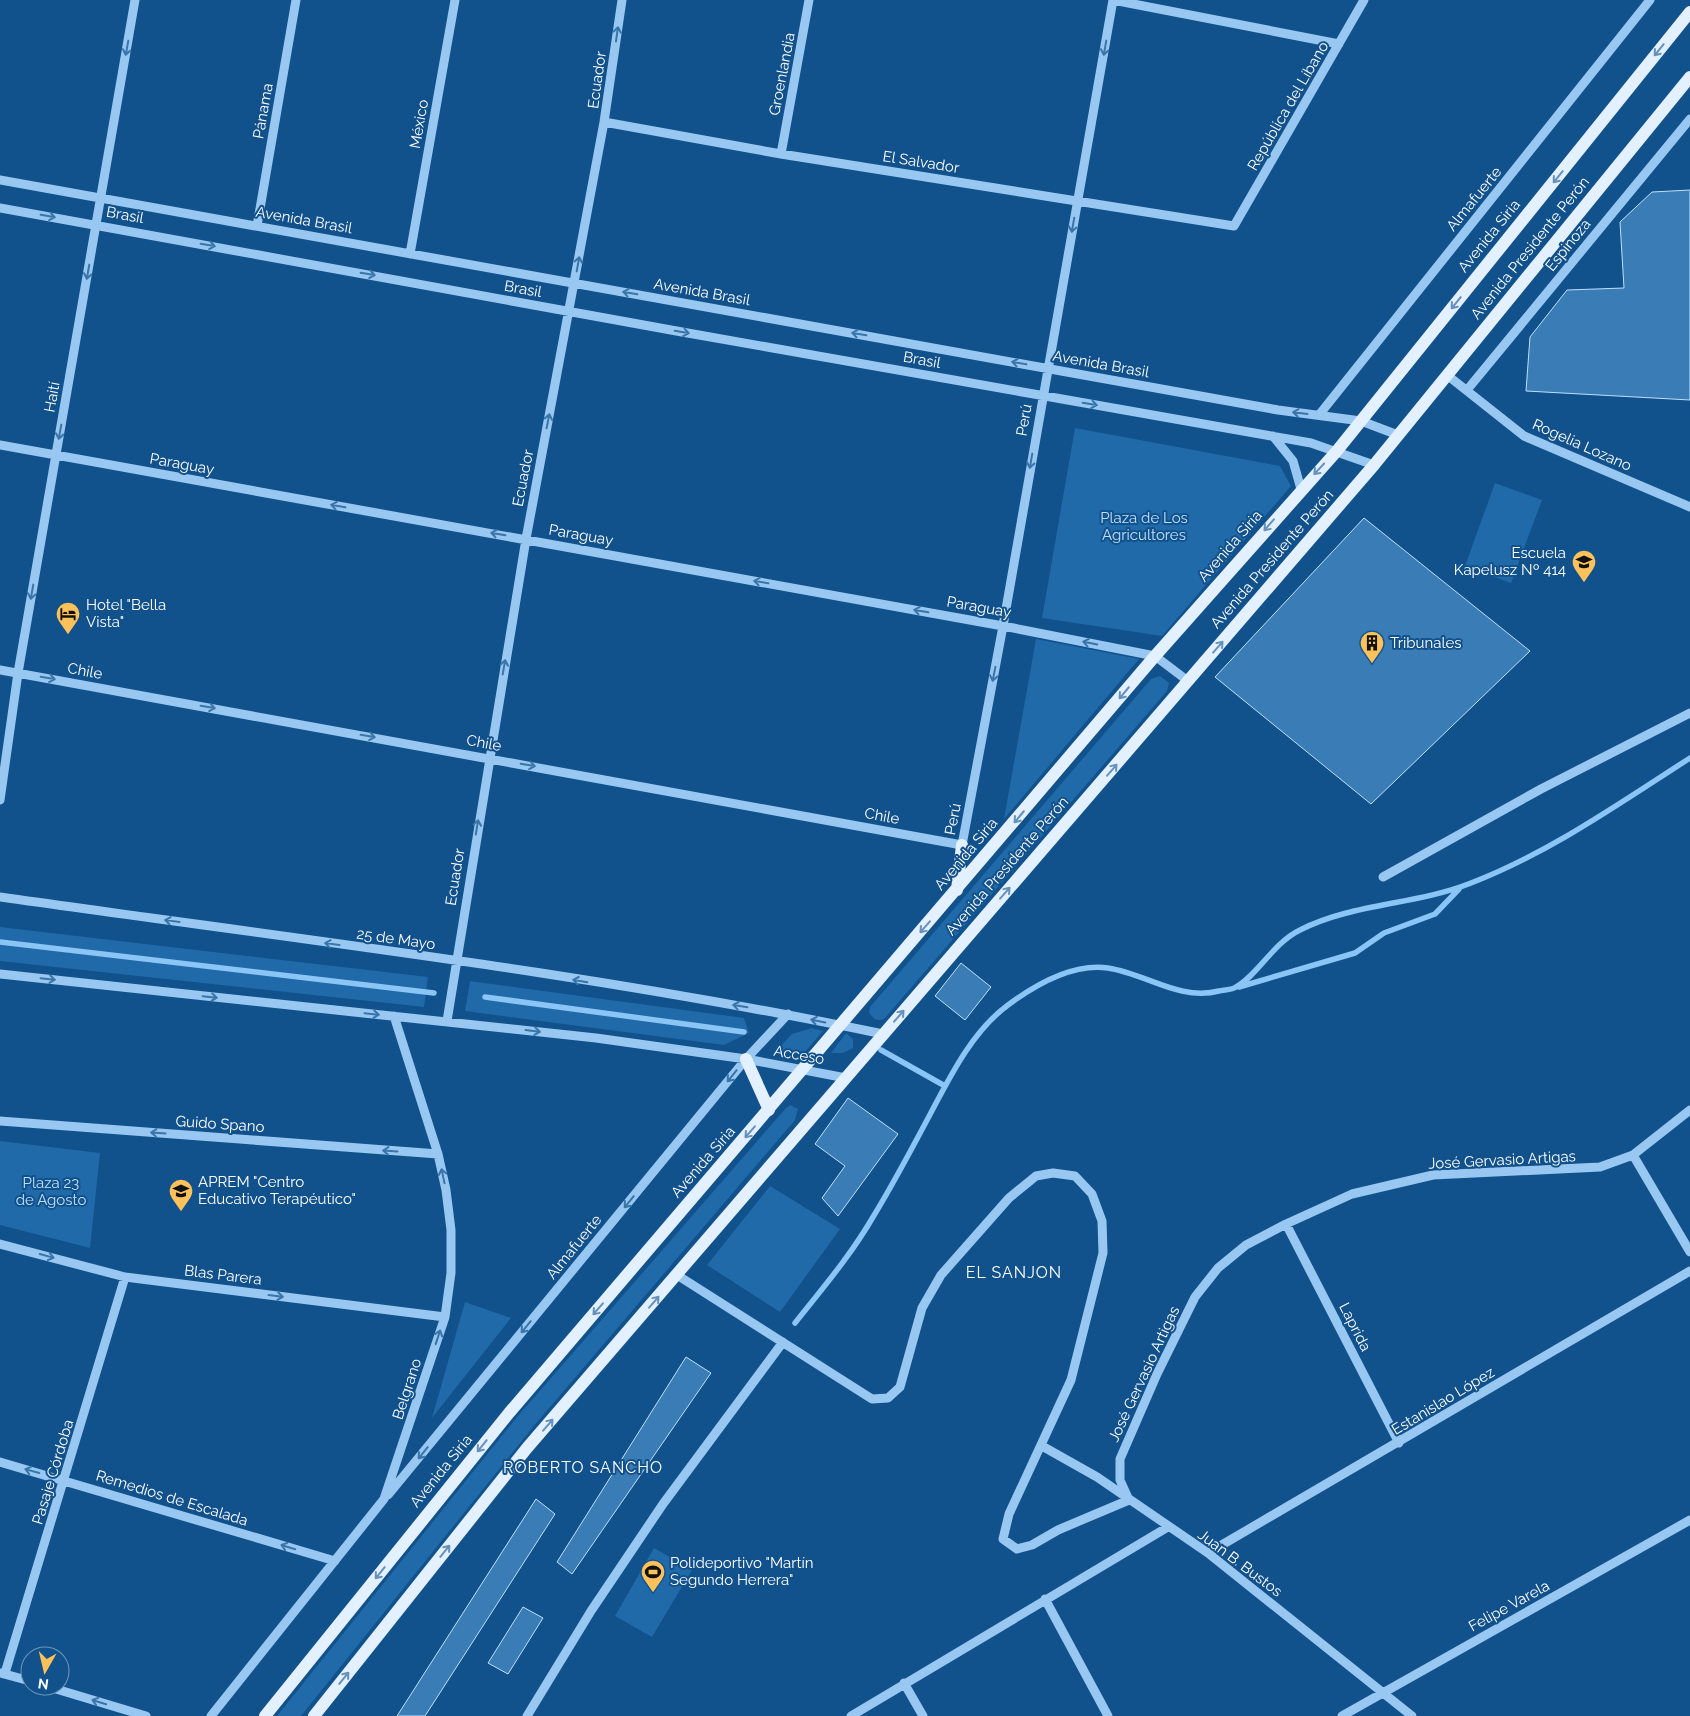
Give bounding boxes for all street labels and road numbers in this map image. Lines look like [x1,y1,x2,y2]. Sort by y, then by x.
street label: Groenlandia [765,31,799,117]
street label: República del Líbano [1244,38,1332,174]
street label: Ecuador [584,49,610,110]
street label: Pánama [249,82,277,140]
street label: México [406,98,432,150]
street label: El Salvador [881,147,961,177]
street label: Almafuerte [1443,163,1506,235]
street label: Avenida Presidente Perón [1467,173,1593,323]
street label: Avenida Siria [1454,196,1524,276]
street label: Brasil [105,203,146,227]
street label: Avenida Brasil [254,203,354,237]
street label: Espinoza [1542,215,1594,275]
street label: Avenida Brasil [652,275,752,309]
street label: Brasil [503,277,544,301]
street label: Avenida Brasil [1051,347,1151,381]
street label: Brasil [902,348,943,372]
street label: Haití [40,380,64,414]
street label: Perú [1012,403,1036,437]
street label: Rogelia Lozano [1530,415,1634,475]
street label: Ecuador [509,447,537,508]
street label: Paraguay [148,449,216,479]
street label: Avenida Presidente Perón [1207,486,1337,632]
street label: Avenida Siria [1194,507,1266,585]
street label: Paraguay [547,520,615,550]
street label: Paraguay [945,592,1013,622]
street label: Chile [66,659,104,683]
street label: Chile [465,731,503,755]
street label: Avenida Presidente Perón [942,793,1072,939]
street label: Perú [941,801,965,837]
street label: Chile [863,804,901,828]
street label: Avenida Siria [931,814,1001,894]
street label: Ecuador [442,846,469,907]
street label: 25 de Mayo [355,925,437,953]
street label: Acceso [772,1042,826,1068]
street label: Guido Spano [175,1112,265,1136]
street label: Avenida Siria [667,1123,739,1201]
street label: José Gervasio Artigas [1428,1147,1576,1173]
street label: Almafuerte [543,1211,606,1283]
street label: Blas Parera [183,1261,263,1289]
street label: Laprida [1335,1300,1375,1354]
street label: José Gervasio Artigas [1105,1303,1183,1445]
street label: Belgrano [389,1356,425,1422]
street label: Estanislao López [1388,1363,1498,1439]
street label: Pasaje Córdoba [28,1417,78,1527]
street label: Avenida Siria [406,1431,476,1511]
street label: Remedios de Escalada [94,1466,250,1530]
street label: Juan B. Bustos [1194,1526,1286,1600]
street label: Felipe Varela [1465,1576,1553,1636]

